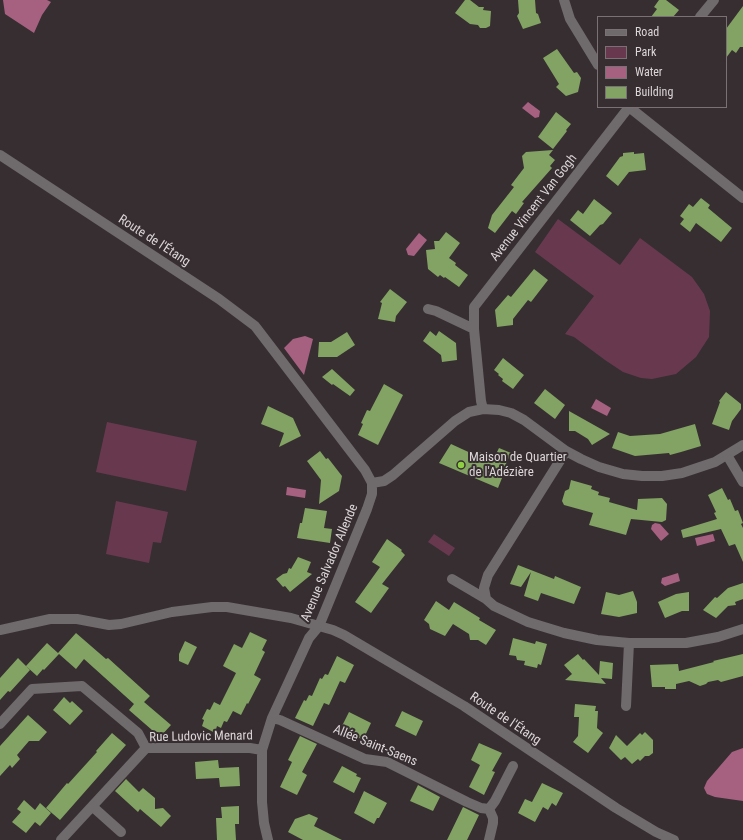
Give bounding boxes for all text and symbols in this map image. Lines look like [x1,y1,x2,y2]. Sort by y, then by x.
legend [597,16,727,108]
text: Road [635,25,659,39]
text: Park [635,45,656,59]
text: Water [635,65,663,79]
text: Building [635,85,673,99]
street label: Avenue Vincent Van Gogh [487,151,581,265]
street label: Route de l'Étang [115,212,193,270]
place label: Maison de Quartier de l'Adézière [469,450,567,481]
marker: Maison de Quartier de l'Adézière [456,460,466,470]
street label: Avenue Salvador Allende [298,502,362,624]
street label: Route de l'Étang [466,689,544,749]
street label: Allée Saint-Saens [331,722,419,770]
street label: Rue Ludovic Menard [149,728,253,746]

